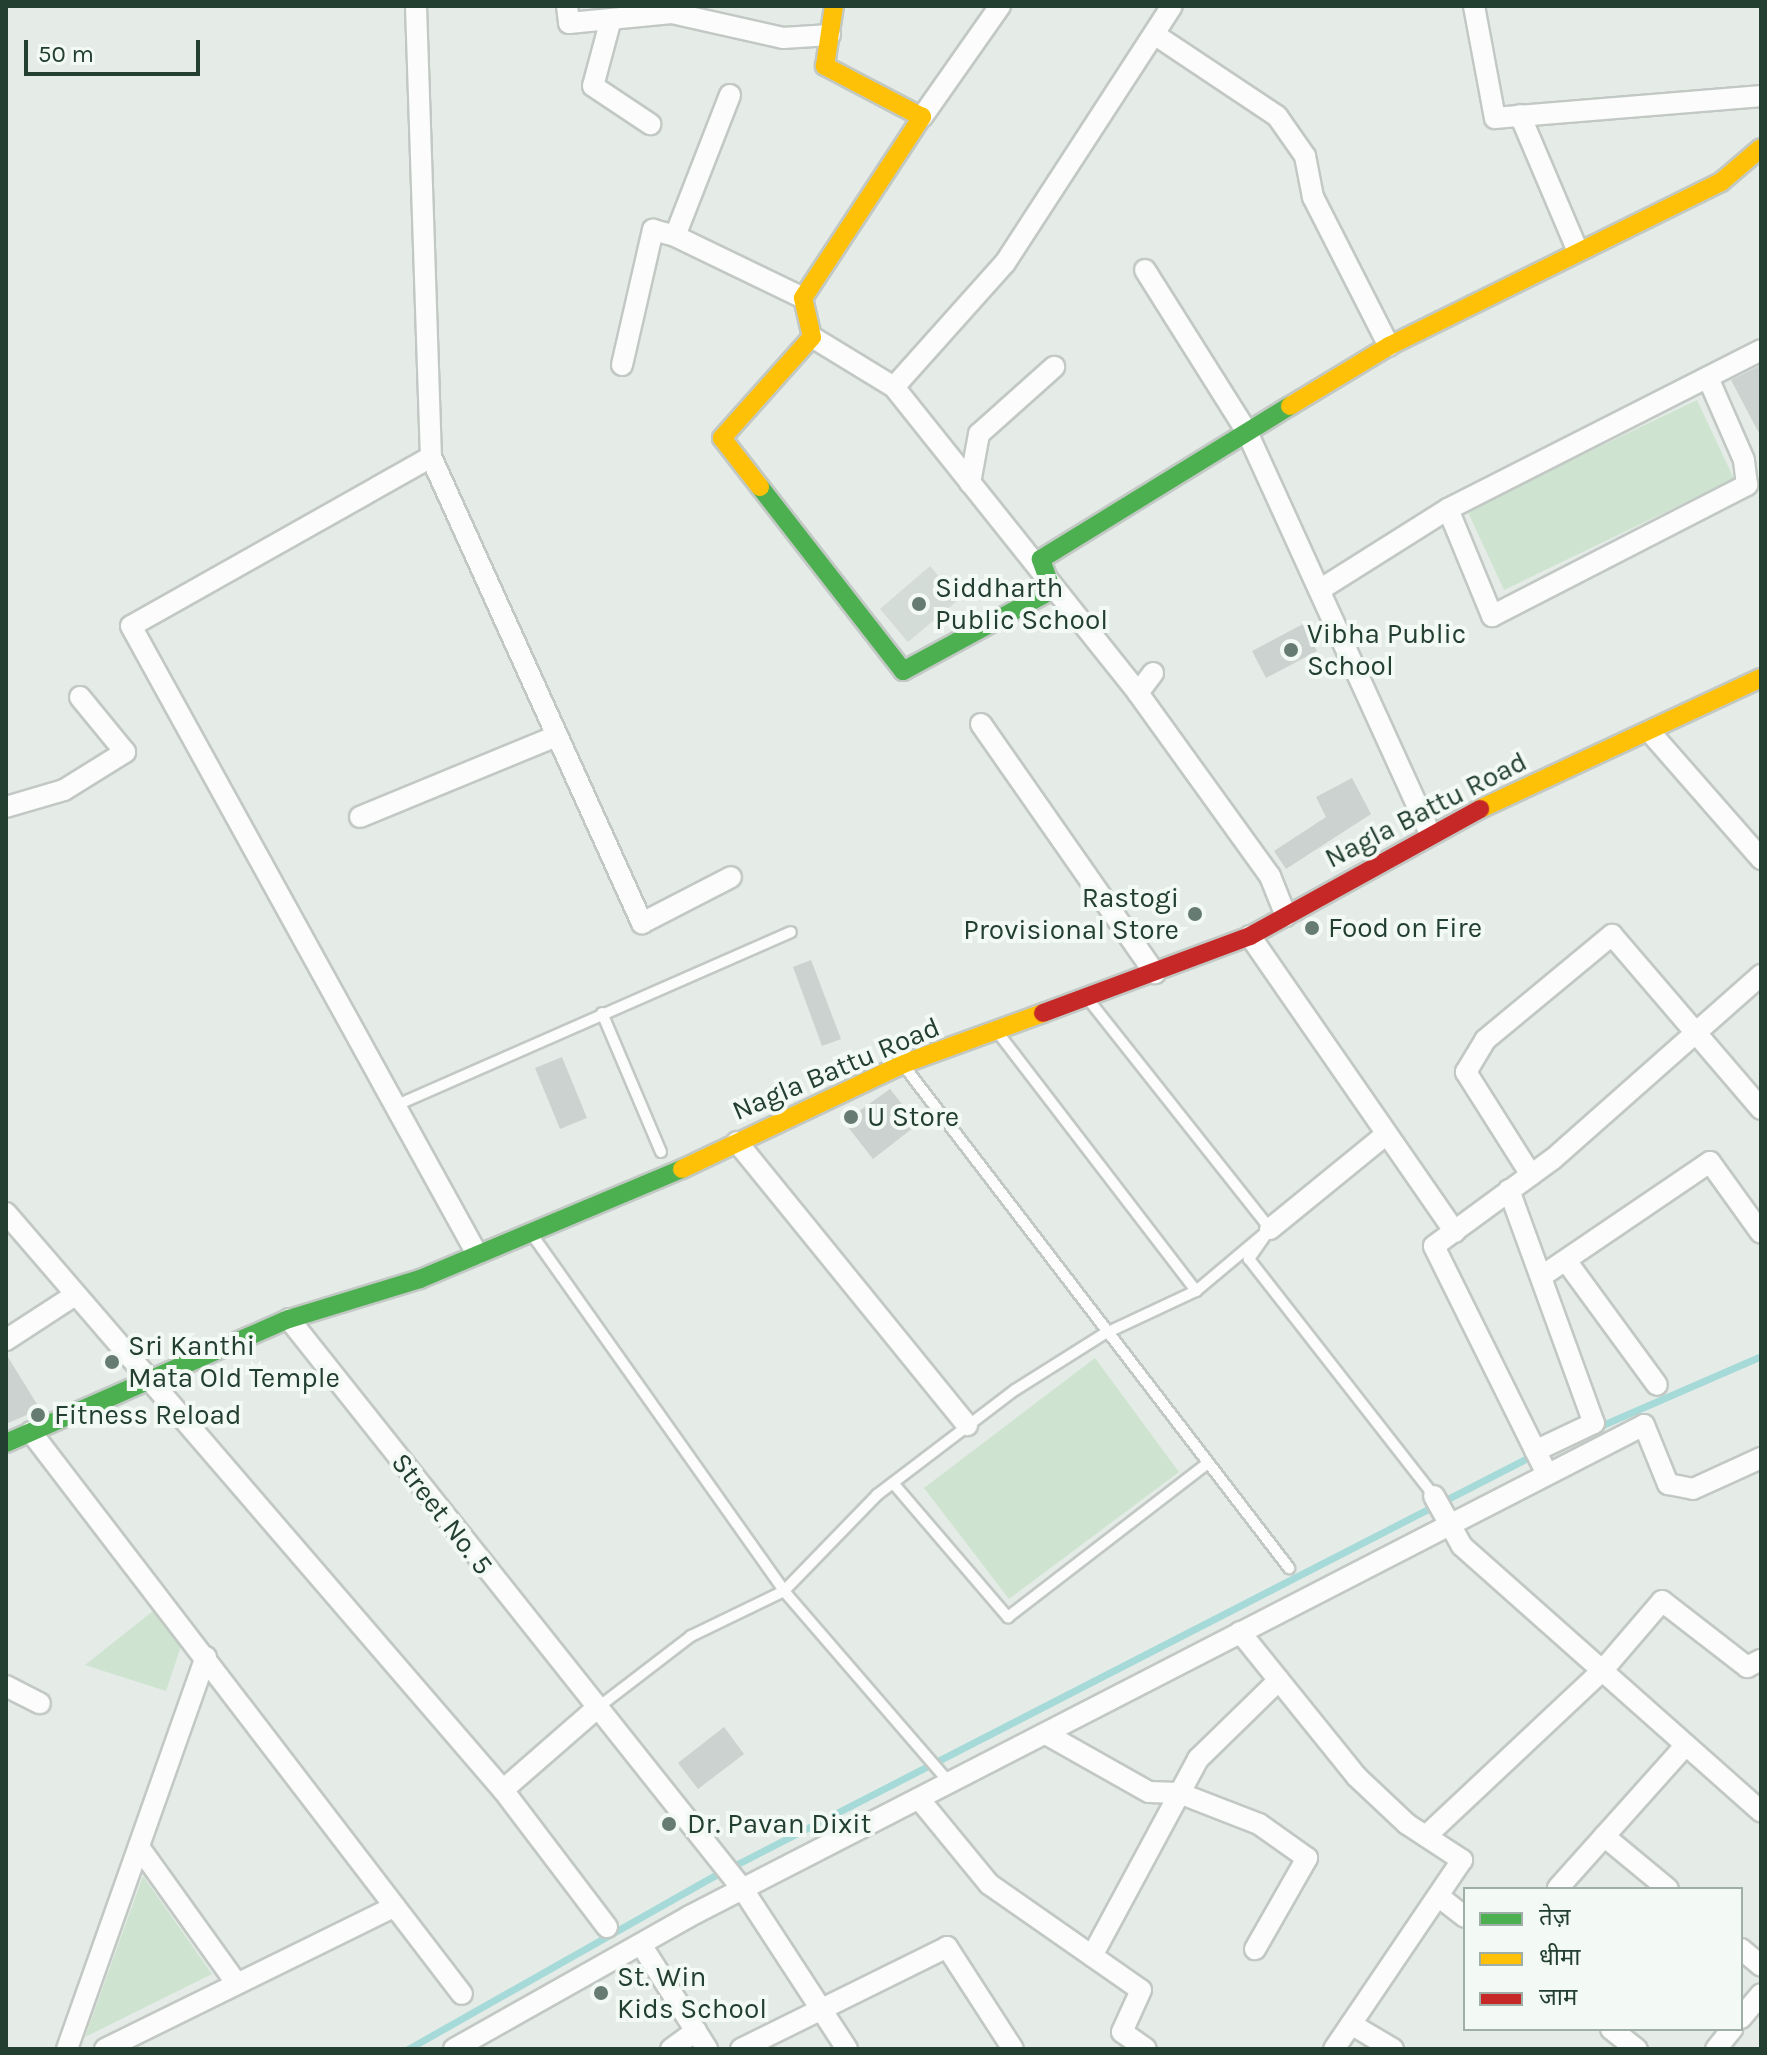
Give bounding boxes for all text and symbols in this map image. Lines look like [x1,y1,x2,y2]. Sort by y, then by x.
scale bar [28,24,204,74]
text: 50 m [38,40,94,68]
place label: Siddharth Public School [935,571,1108,637]
marker: Siddharth Public School [910,595,928,613]
place label: Vibha Public School [1307,617,1466,683]
marker: Vibha Public School [1282,641,1300,659]
street label: Nagla Battu Road [1319,745,1533,875]
place label: Rastogi Provisional Store [963,881,1179,947]
marker: Rastogi Provisional Store [1186,905,1204,923]
place label: Food on Fire [1328,911,1482,945]
marker: Food on Fire [1303,919,1321,937]
street label: Nagla Battu Road [727,1010,945,1128]
place label: U Store [867,1100,959,1134]
marker: U Store [842,1108,860,1126]
place label: Sri Kanthi Mata Old Temple [128,1329,340,1395]
marker: Sri Kanthi Mata Old Temple [103,1353,121,1371]
place label: Fitness Reload [54,1398,242,1432]
marker: Fitness Reload [29,1406,47,1424]
street label: Street No. 5 [384,1446,500,1582]
place label: Dr. Pavan Dixit [687,1807,871,1841]
marker: Dr. Pavan Dixit [658,1813,680,1835]
legend [1463,1887,1743,2031]
text: तेज़ [1539,1903,1571,1931]
text: धीमा [1539,1943,1581,1971]
place label: St. Win Kids School [617,1960,767,2026]
text: जाम [1539,1983,1577,2011]
marker: St. Win Kids School [592,1984,610,2002]

